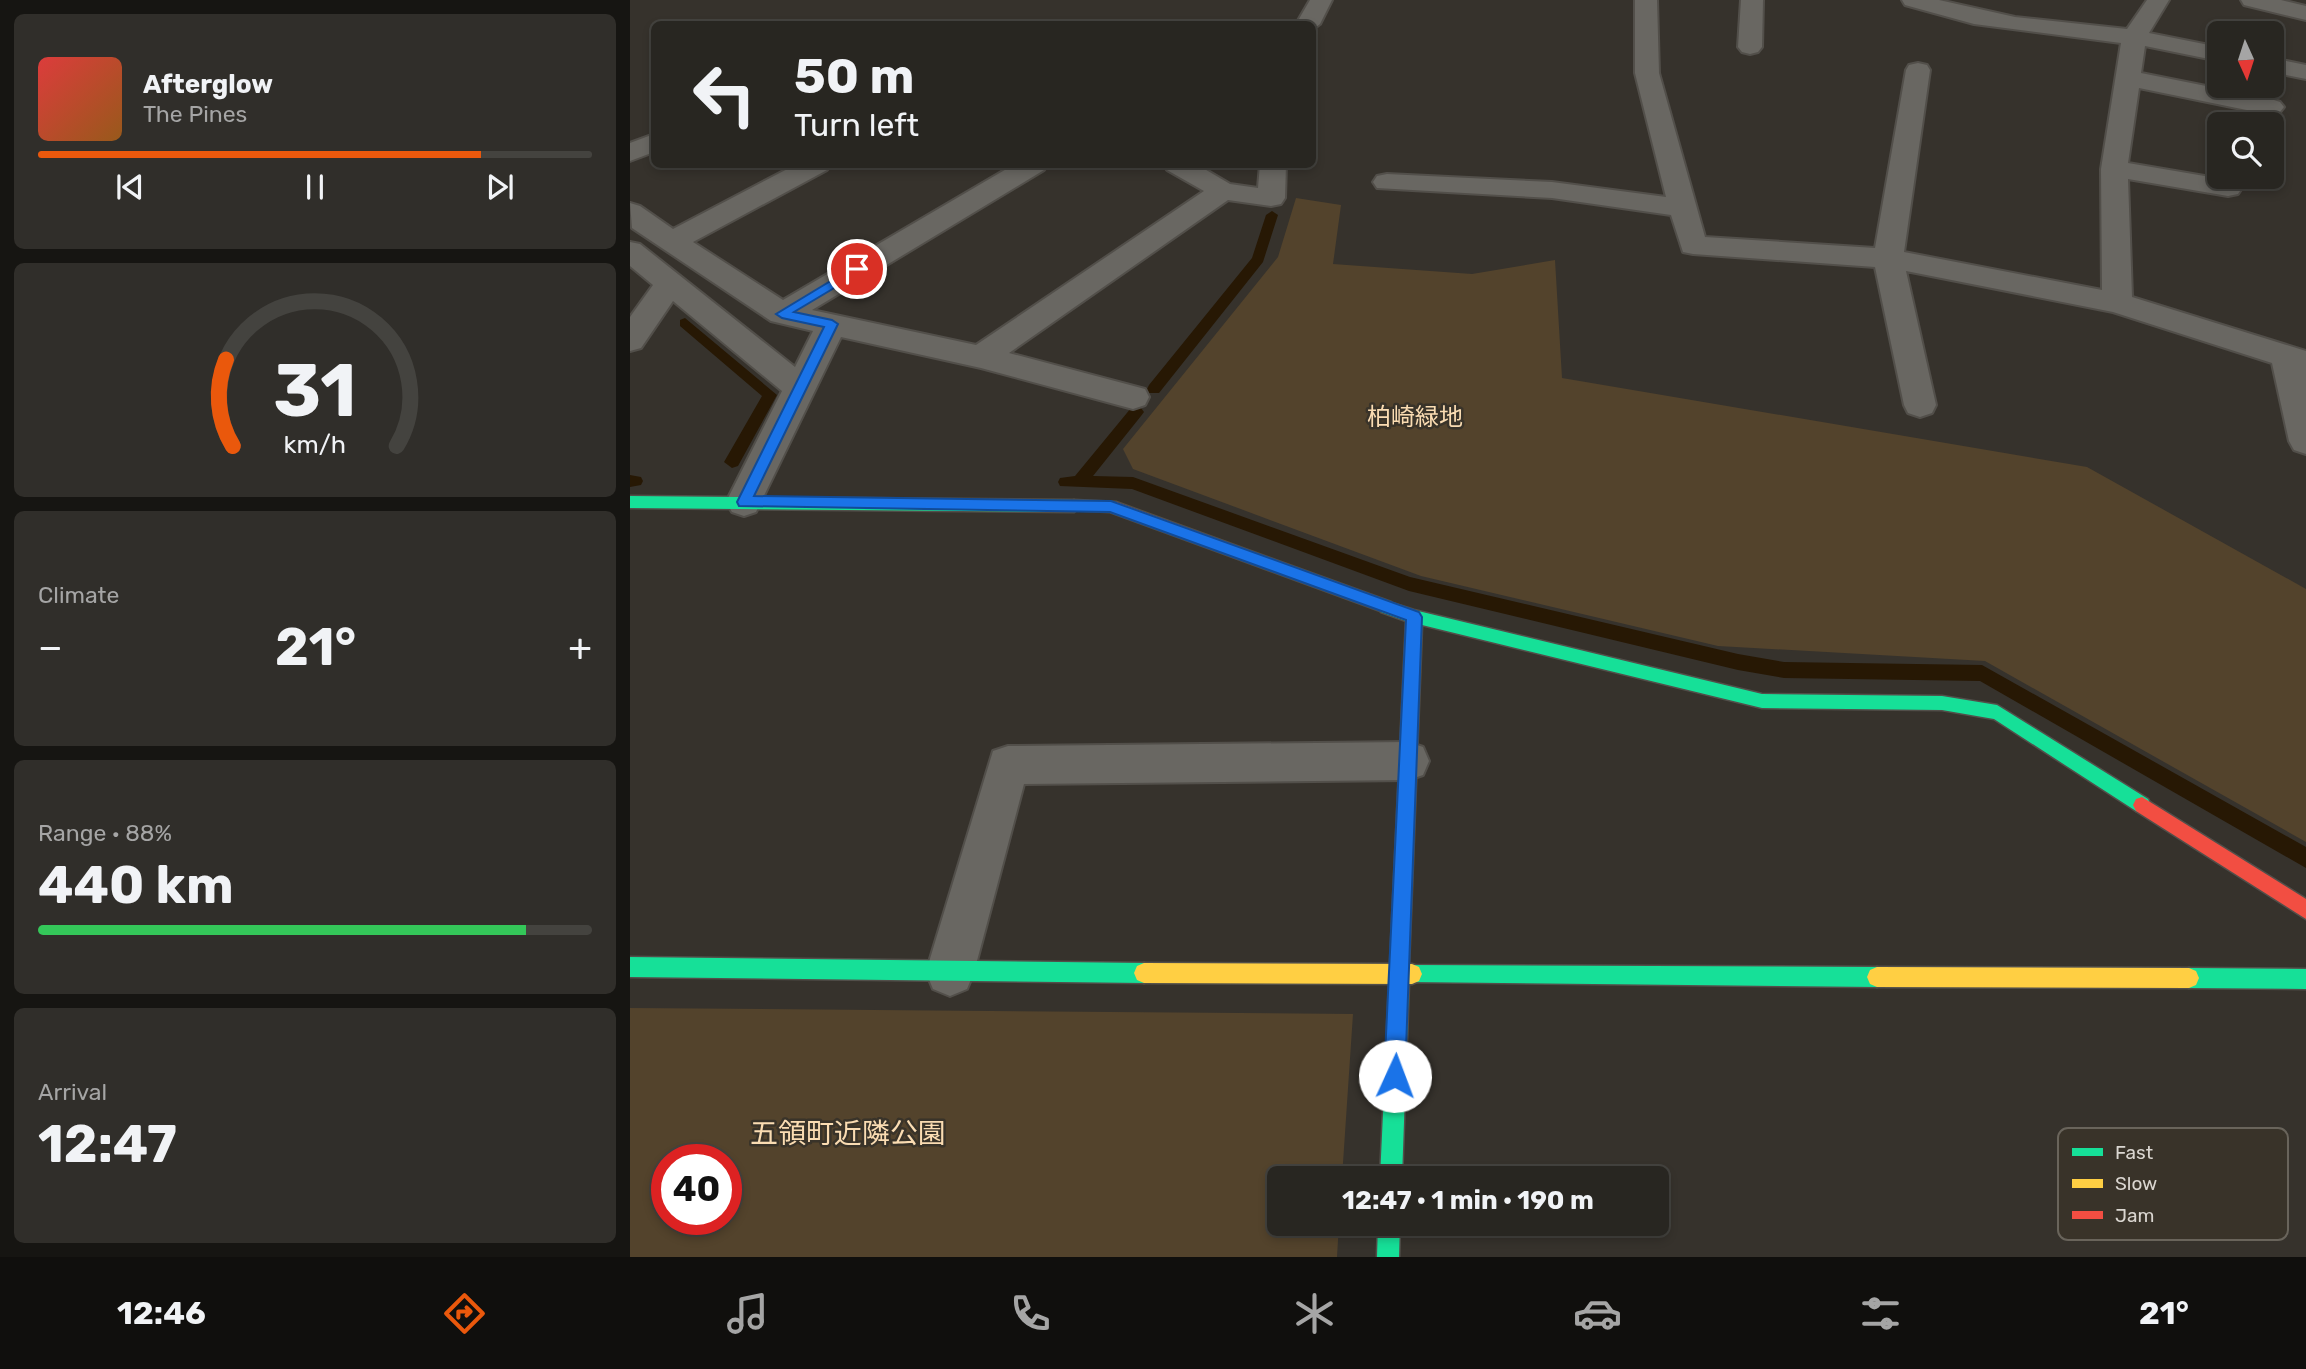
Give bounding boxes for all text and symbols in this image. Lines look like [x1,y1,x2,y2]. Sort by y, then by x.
north arrow [2207,21,2284,98]
map controls [2207,21,2284,189]
text: 50 m [794,47,914,105]
icon: left [679,49,770,140]
text: Afterglow [143,69,273,100]
text: The Pines [143,100,247,128]
text: Turn left [794,106,919,144]
button: search [2207,112,2284,189]
icon: previous [111,168,149,206]
icon: pause [296,168,334,206]
icon: next [481,168,519,206]
pin [827,239,887,299]
icon: arrive [838,250,876,288]
text: 31 [273,348,357,434]
park label: 柏崎緑地 [1367,403,1463,431]
text: km/h [284,430,346,459]
text: Climate [38,581,119,609]
text: 21° [275,616,356,678]
text: − [38,624,63,670]
text: + [568,624,592,670]
text: Range · 88% [38,819,172,847]
text: 440 km [38,854,234,916]
position arrow [1358,1039,1432,1113]
text: Arrival [38,1078,107,1106]
text: 12:47 [38,1113,177,1175]
park label: 五領町近隣公園 [750,1117,946,1150]
legend [2058,1128,2288,1240]
text: Fast [2115,1141,2154,1164]
speed limit sign: 40 [651,1144,742,1235]
text: Slow [2115,1172,2157,1195]
text: 12:47 · 1 min · 190 m [1342,1185,1594,1216]
text: Jam [2115,1204,2154,1227]
icon: directions [440,1289,489,1338]
icon: music [723,1289,772,1338]
icon: phone [1006,1289,1055,1338]
icon: climate [1290,1289,1339,1338]
icon: car [1573,1289,1622,1338]
icon: filters [1856,1289,1905,1338]
text: 12:46 [117,1294,206,1332]
text: 21° [2139,1294,2189,1332]

